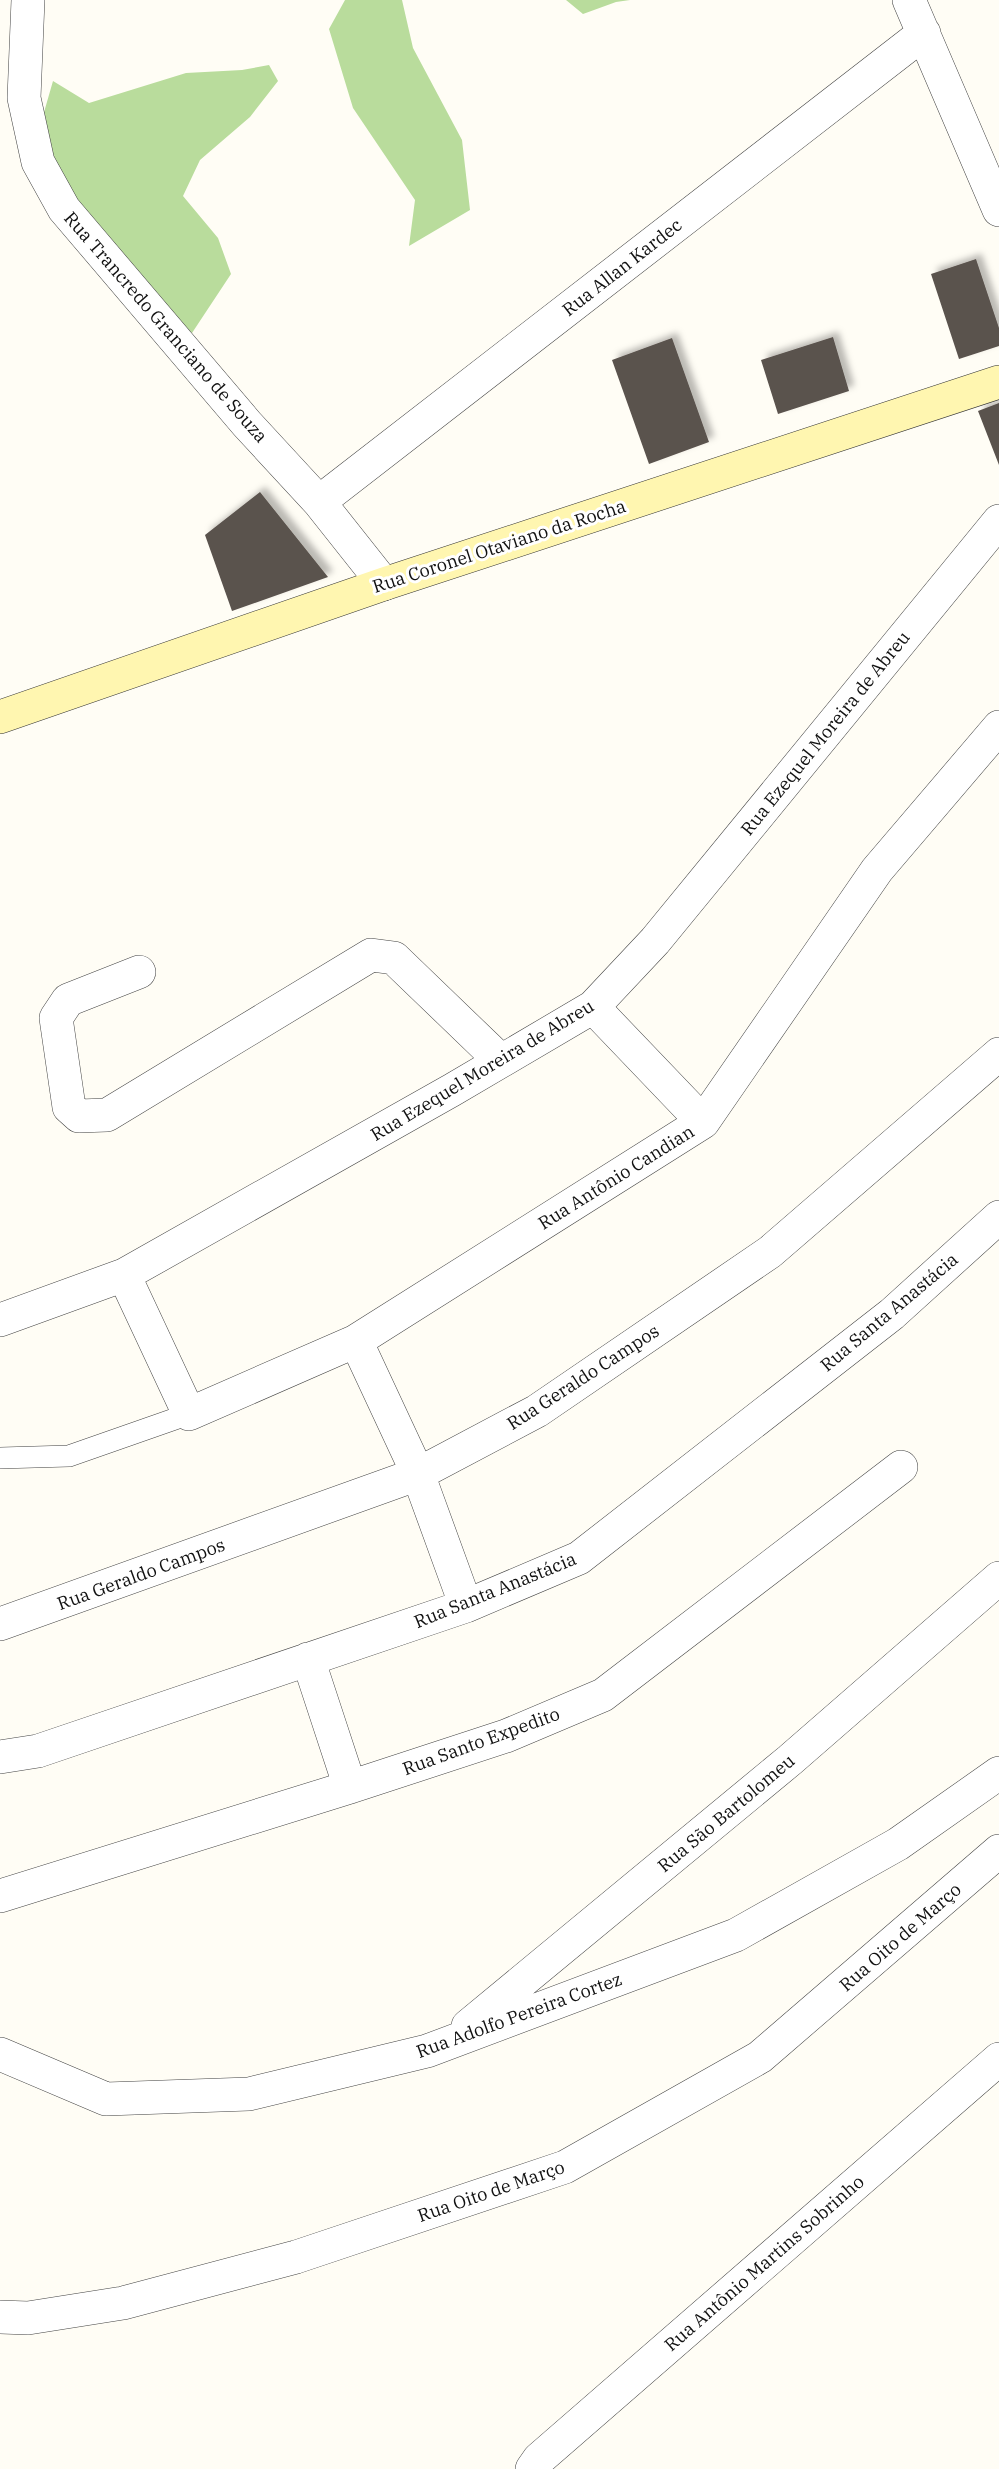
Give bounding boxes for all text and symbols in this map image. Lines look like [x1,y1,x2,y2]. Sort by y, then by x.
street label: Rua Trancredo Granciano de Souza [59,207,273,447]
street label: Rua Allan Kardec [557,213,687,321]
street label: Rua Coronel Otaviano da Rocha [369,494,629,598]
street label: Rua Ezequel Moreira de Abreu [735,626,915,840]
street label: Rua Ezequel Moreira de Abreu [366,994,598,1146]
street label: Rua Antônio Candian [534,1120,698,1234]
street label: Rua Santa Anastácia [815,1248,963,1376]
street label: Rua Geraldo Campos [503,1319,663,1435]
street label: Rua Geraldo Campos [54,1533,228,1615]
street label: Rua Santa Anastácia [411,1547,580,1633]
street label: Rua Santo Expedito [399,1702,563,1780]
street label: Rua São Bartolomeu [653,1749,799,1877]
street label: Rua Oito de Março [834,1878,966,1996]
street label: Rua Adolfo Pereira Cortez [413,1967,625,2063]
street label: Rua Oito de Março [414,2155,568,2227]
street label: Rua Antônio Martins Sobrinho [659,2170,869,2356]

